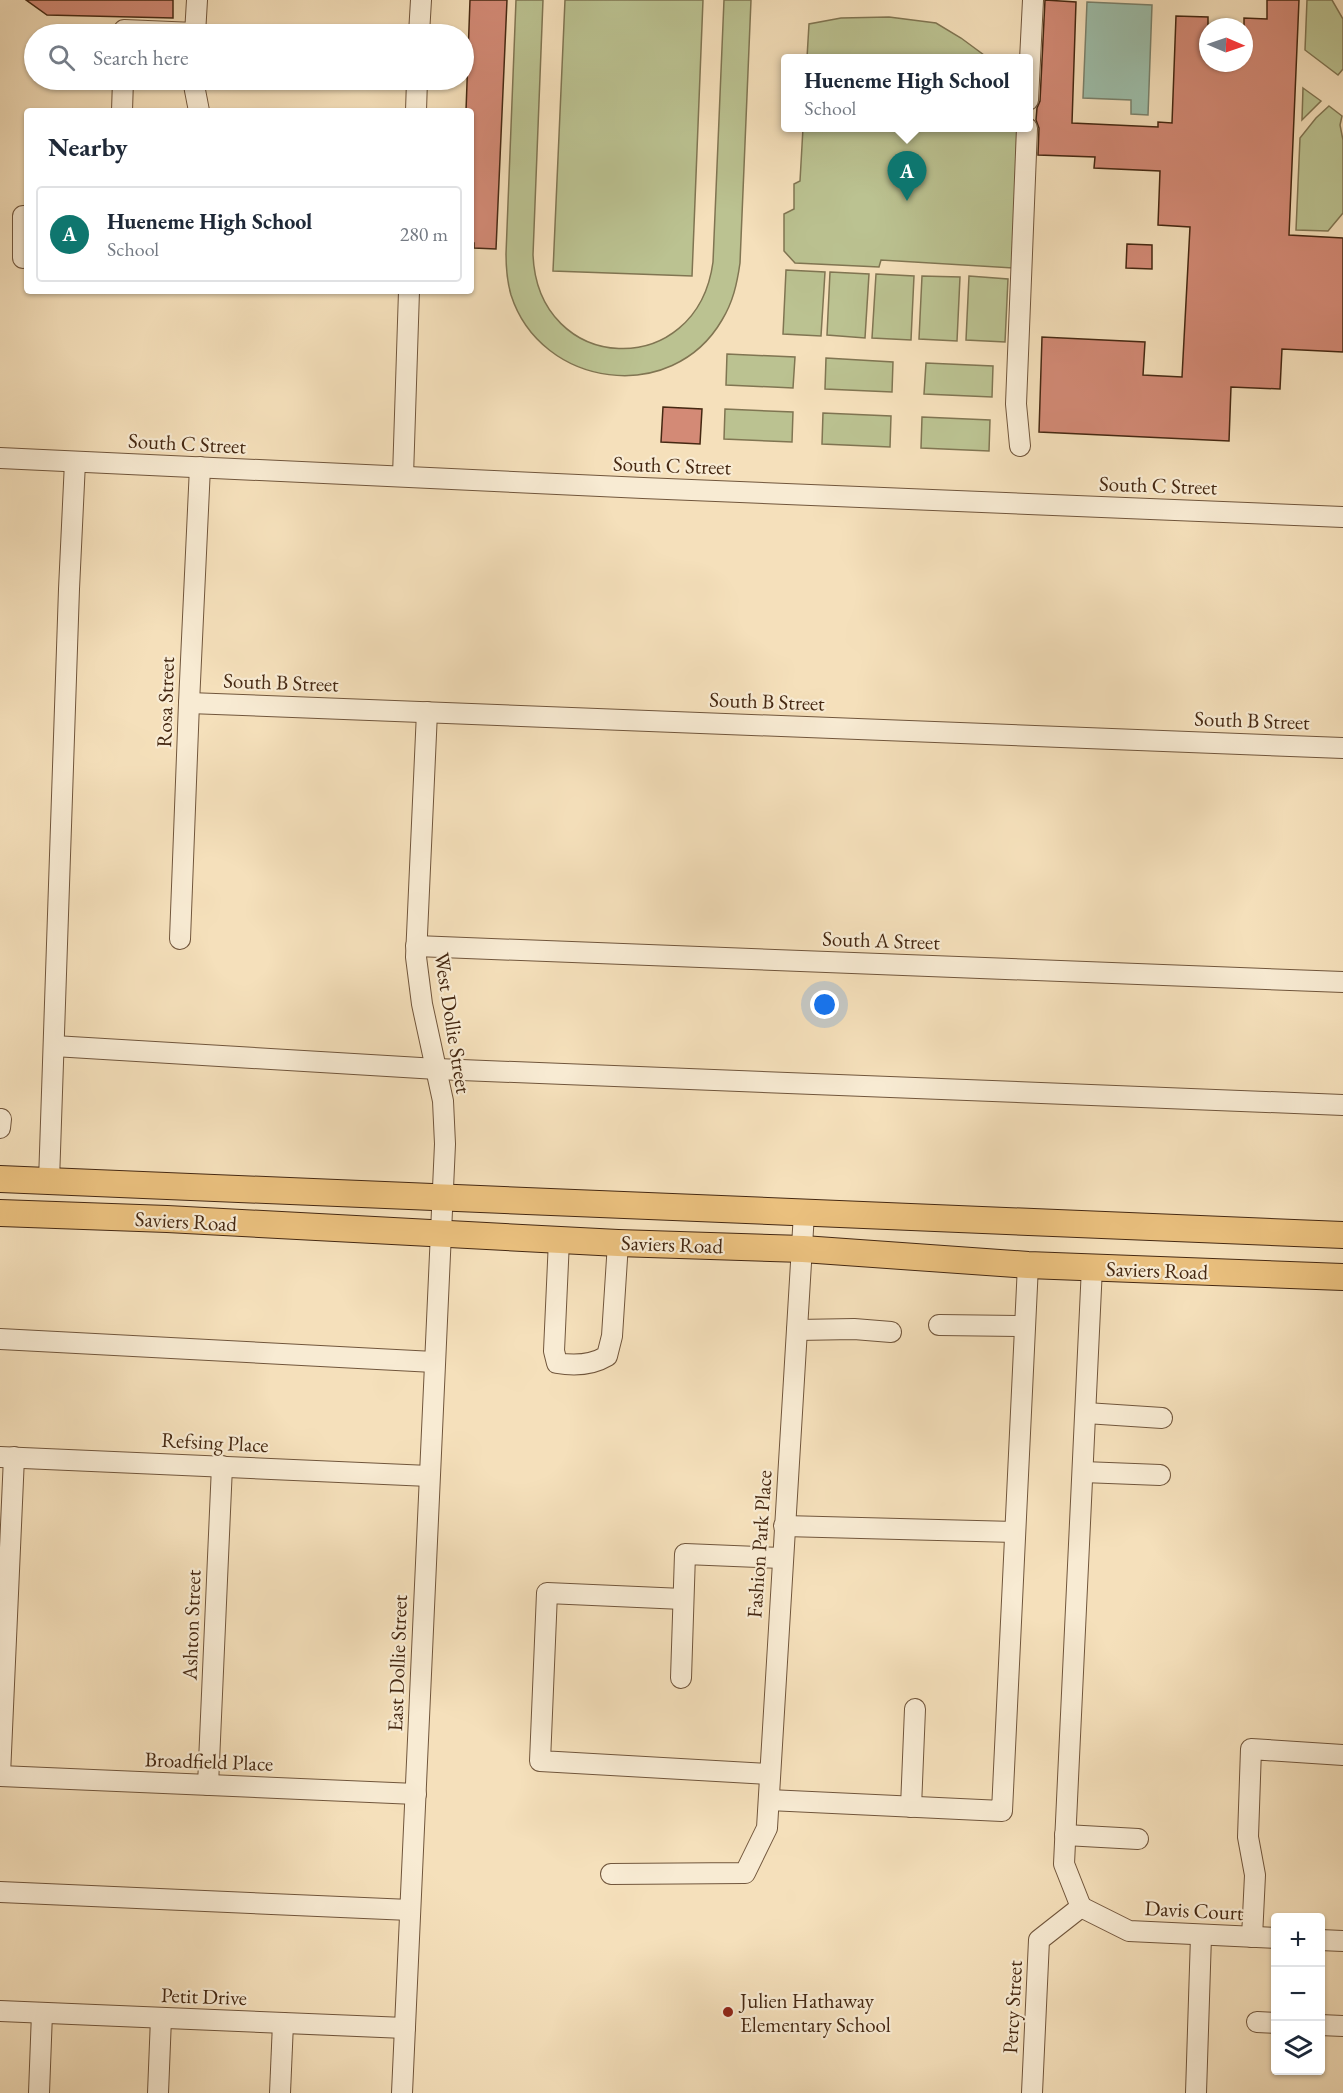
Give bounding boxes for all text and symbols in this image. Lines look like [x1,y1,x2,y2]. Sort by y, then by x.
north arrow [1199,18,1253,72]
search box [24,24,474,90]
icon: search [45,41,78,74]
text: Search here [93,43,188,72]
popup [781,54,1033,132]
text: Hueneme High School [804,66,1010,95]
text: School [804,95,856,121]
text: Nearby [48,130,128,164]
pin: A [888,152,926,201]
text: Hueneme High School [107,207,312,236]
text: A [62,221,77,247]
text: 280 m [400,221,448,247]
text: School [107,236,159,262]
street label: South C Street [127,426,247,460]
street label: South C Street [613,449,732,481]
street label: South C Street [1099,469,1218,501]
street label: Rosa Street [150,656,180,748]
street label: South B Street [223,666,340,698]
street label: South B Street [709,685,826,717]
street label: South B Street [1194,704,1311,736]
street label: South A Street [822,924,941,956]
street label: West Dollie Street [429,950,478,1096]
your location [810,990,839,1019]
street label: Saviers Road [134,1205,238,1237]
street label: Saviers Road [620,1229,724,1259]
street label: Saviers Road [1105,1255,1209,1285]
street label: Refsing Place [161,1426,269,1458]
street label: Fashion Park Place [740,1469,778,1619]
street label: Ashton Street [176,1569,206,1682]
street label: East Dollie Street [381,1594,413,1732]
street label: Broadfield Place [144,1745,274,1777]
street label: Davis Court [1144,1894,1245,1926]
map controls [1271,1913,1325,2075]
button: + [1271,1913,1325,1967]
street label: Percy Street [996,1959,1028,2054]
button: − [1271,1967,1325,2021]
street label: Petit Drive [160,1981,248,2011]
place label: Julien Hathaway Elementary School [738,1987,891,2038]
marker: Julien Hathaway Elementary School [721,2005,735,2019]
button: layers [1271,2021,1325,2075]

